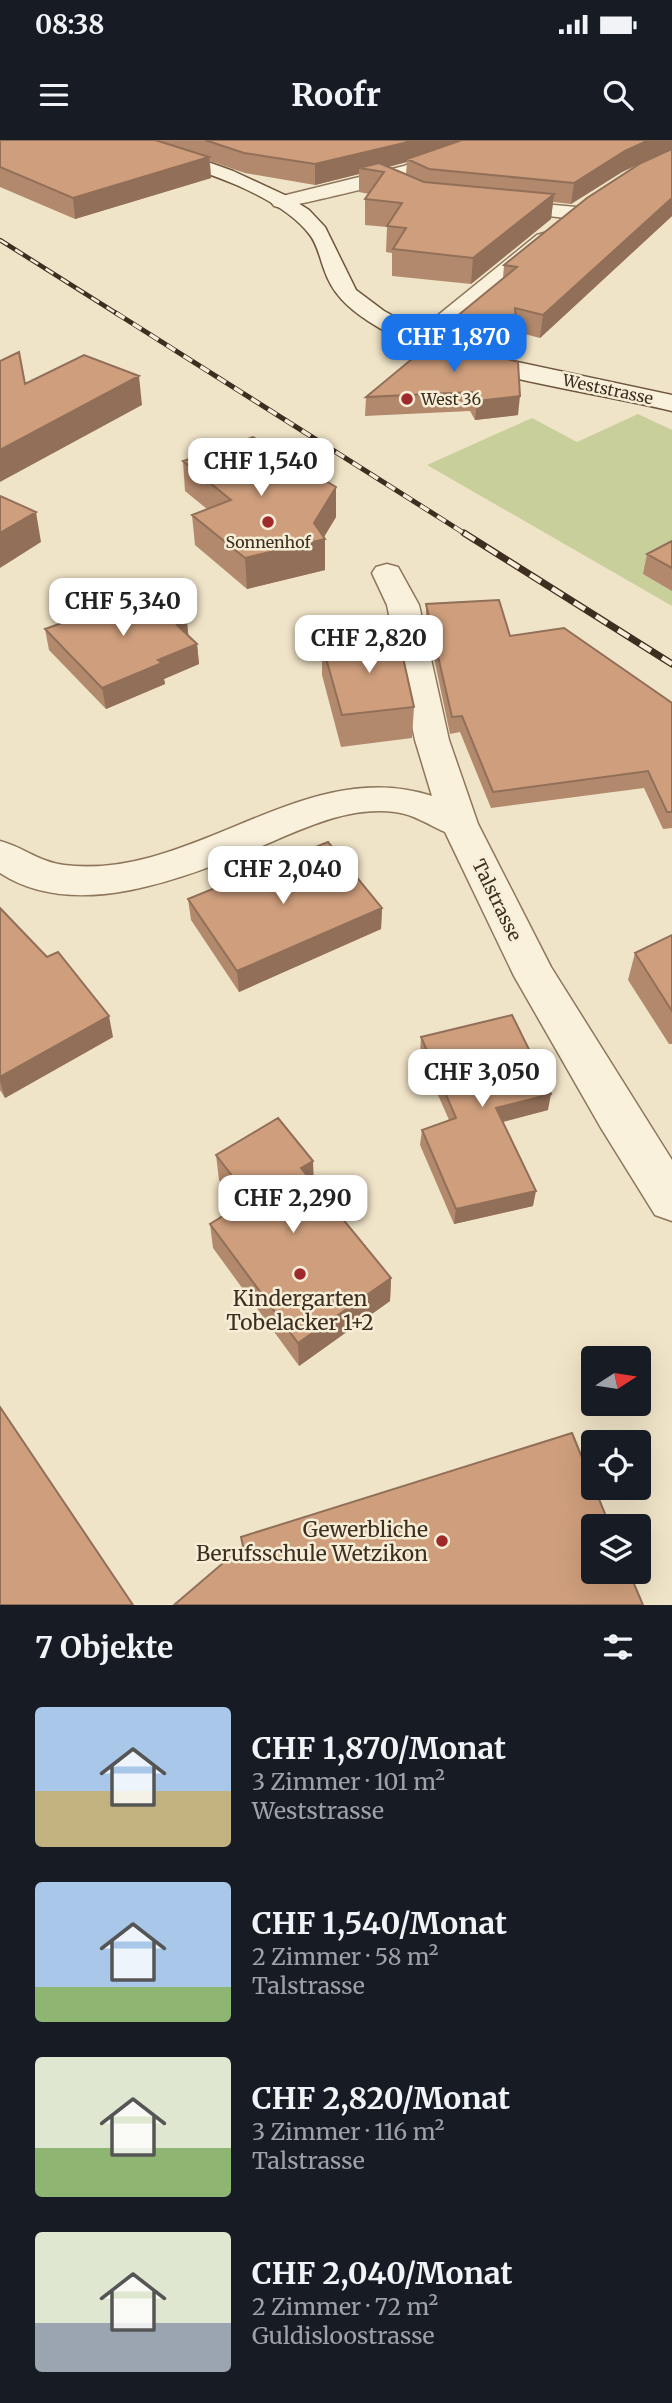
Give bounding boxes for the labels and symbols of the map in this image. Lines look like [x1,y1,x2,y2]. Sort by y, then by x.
pin: CHF 1,870 [374,314,534,374]
street label: Weststrasse [560,369,655,408]
place label: West 36 [420,389,482,409]
marker: West 36 [399,391,415,407]
pin: CHF 1,540 [181,438,341,498]
marker: Sonnenhof [260,514,276,530]
place label: Sonnenhof [226,532,311,552]
pin: CHF 5,340 [43,578,203,638]
pin: CHF 2,820 [289,616,449,675]
pin: CHF 2,040 [203,846,363,906]
street label: Talstrasse [467,855,527,945]
pin: CHF 3,050 [402,1049,562,1109]
pin: CHF 2,290 [213,1176,373,1235]
marker: Kindergarten Tobelacker 1+2 [292,1266,308,1282]
place label: Kindergarten Tobelacker 1+2 [226,1285,374,1336]
north arrow [581,1346,651,1416]
place label: Gewerbliche Berufsschule Wetzikon [196,1516,428,1567]
marker: Gewerbliche Berufsschule Wetzikon [434,1533,450,1549]

